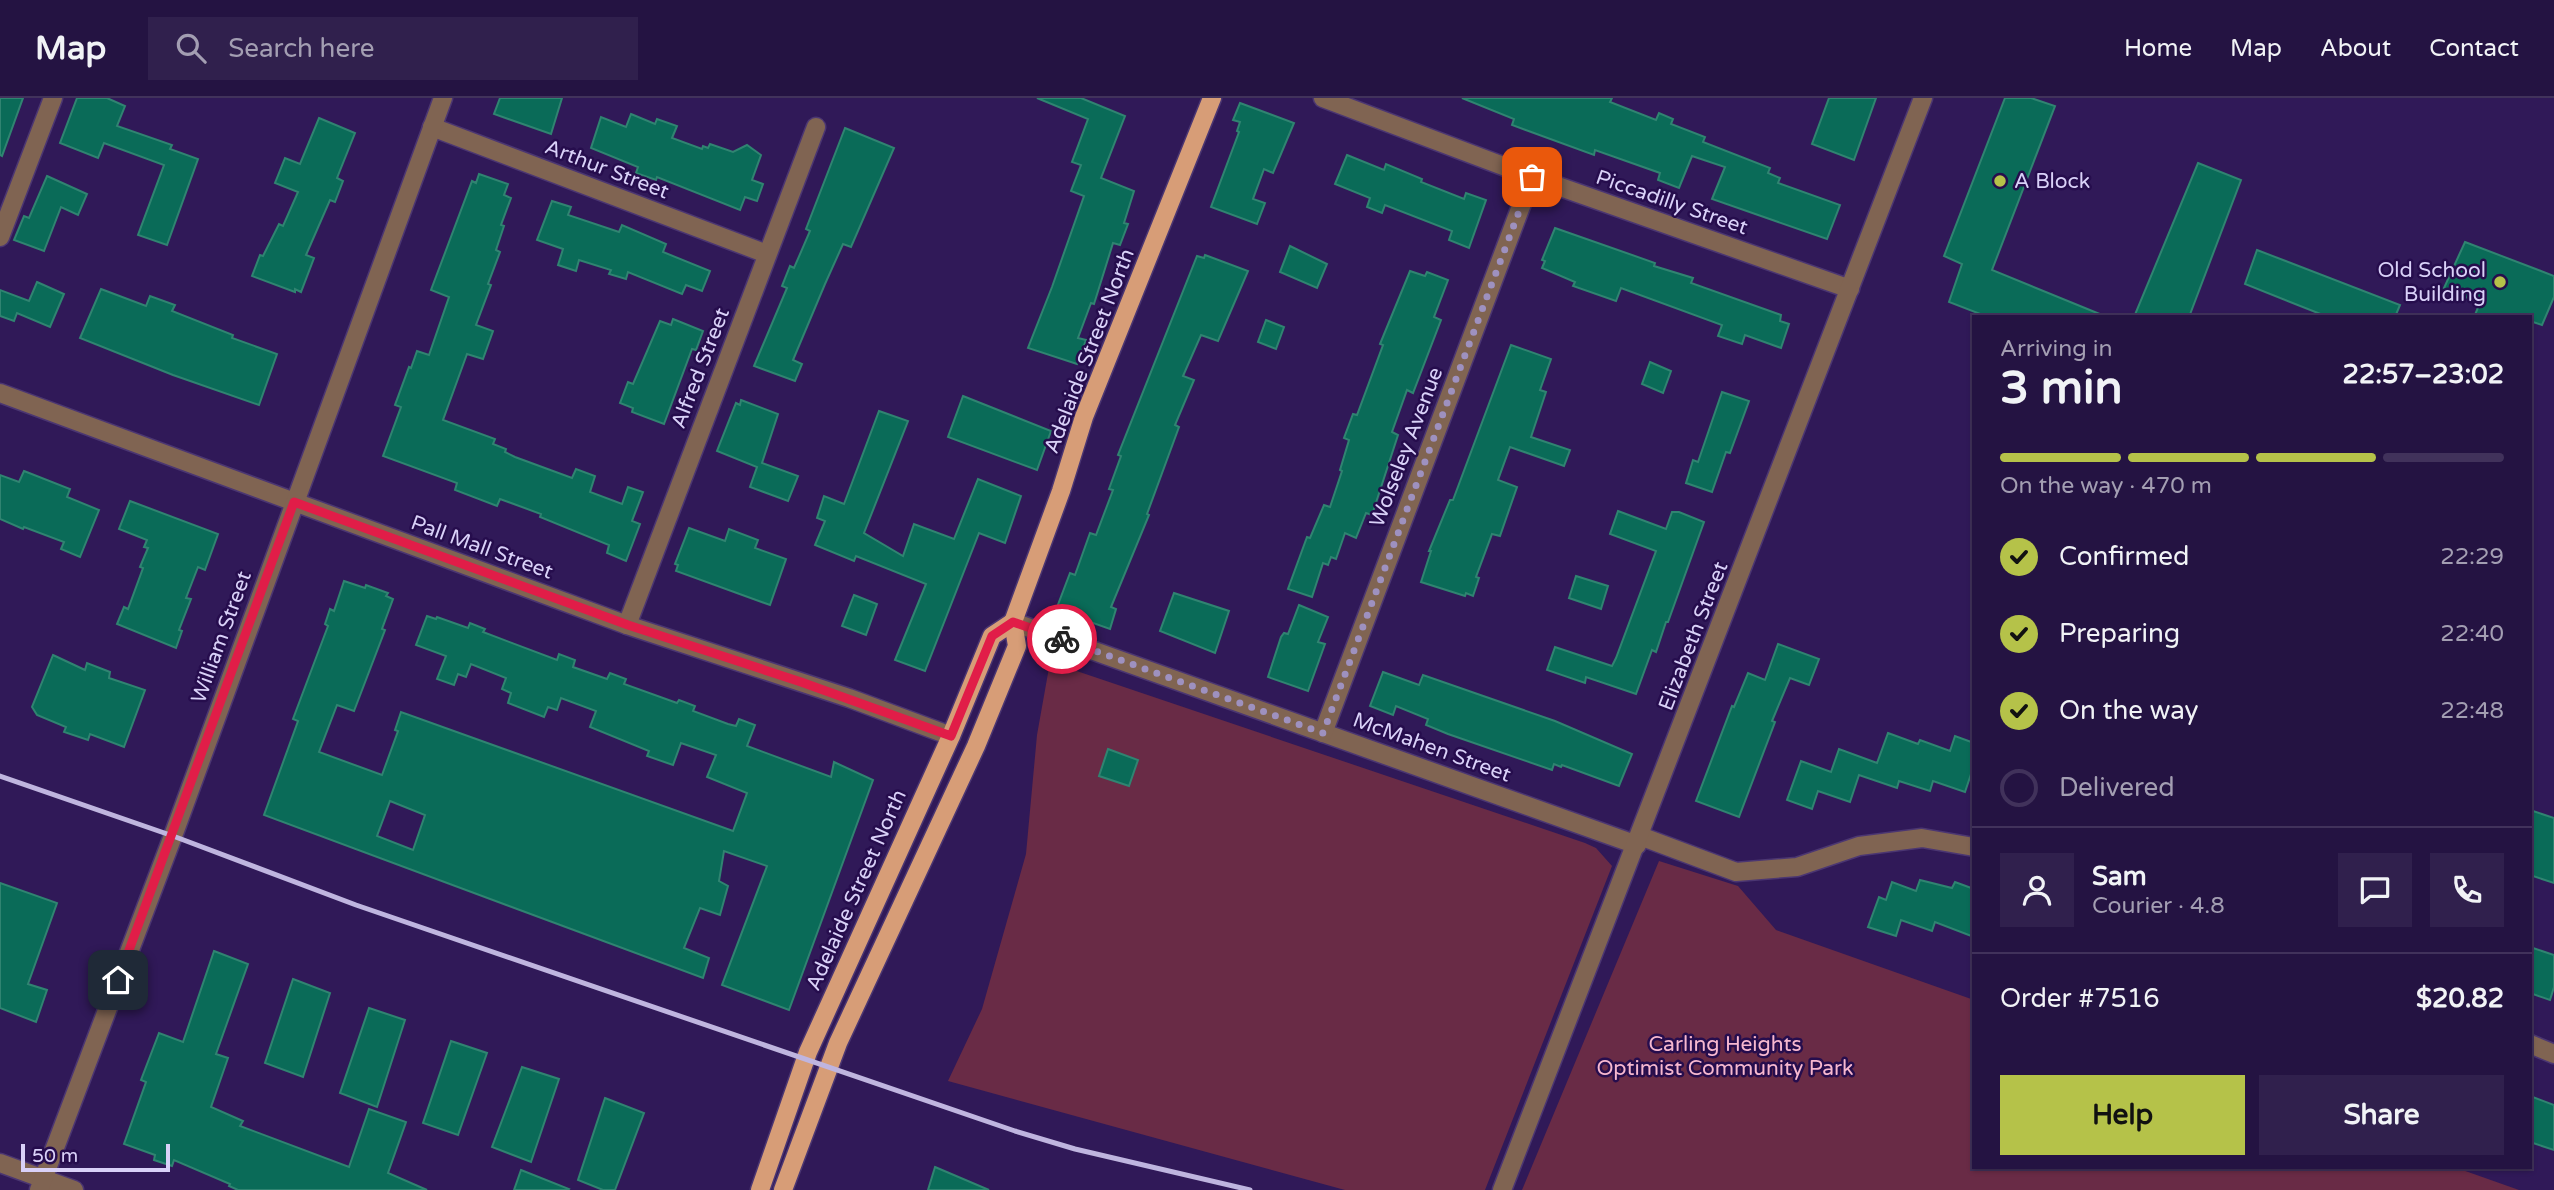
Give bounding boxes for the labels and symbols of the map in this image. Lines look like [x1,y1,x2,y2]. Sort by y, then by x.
street label: Arthur Street [541,134,672,205]
pin [1502,147,1562,207]
street label: Piccadilly Street [1593,165,1751,240]
place label: A Block [2014,169,2090,194]
marker: A Block [1992,173,2008,189]
street label: Adelaide Street North [1039,245,1140,457]
place label: Old School Building [2378,258,2486,307]
marker: Old School Building [2492,274,2508,290]
street label: Alfred Street [666,304,735,432]
street label: Wolseley Avenue [1364,364,1448,531]
street label: Pall Mall Street [407,510,556,585]
street label: Elizabeth Street [1654,558,1733,714]
street label: William Street [186,568,257,707]
courier [1027,604,1097,674]
street label: McMahen Street [1349,707,1514,788]
street label: Adelaide Street North [801,786,912,994]
pin [88,950,148,1010]
park label: Carling Heights Optimist Community Park [1596,1032,1854,1081]
scale bar [21,1141,170,1173]

